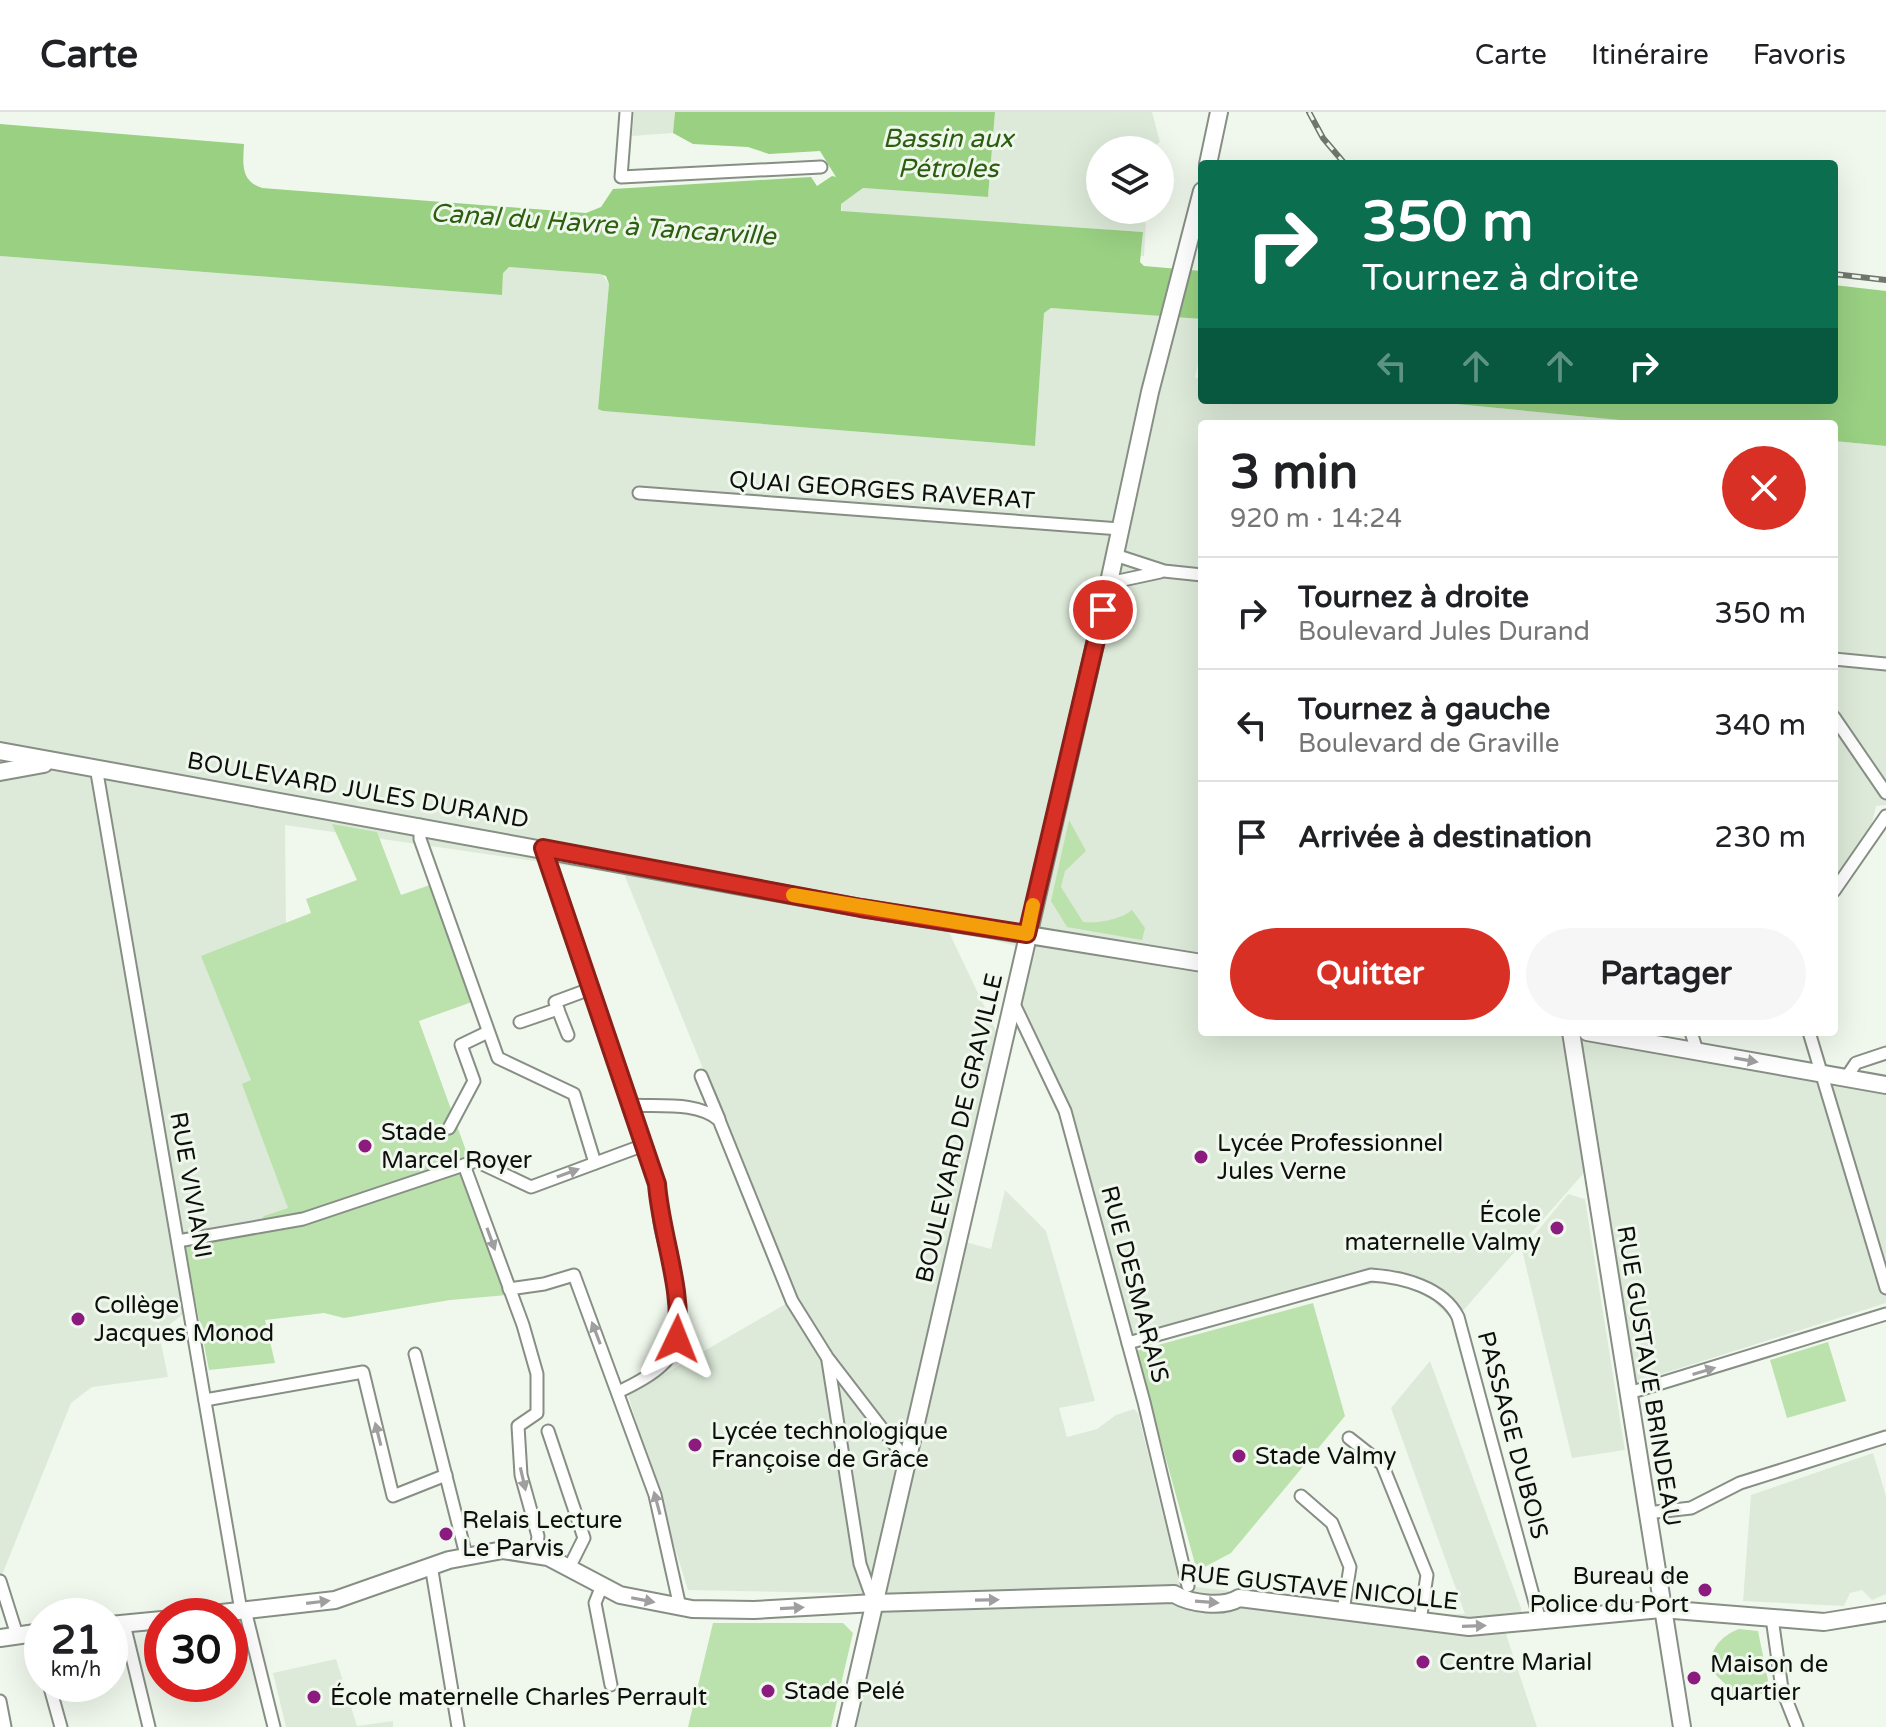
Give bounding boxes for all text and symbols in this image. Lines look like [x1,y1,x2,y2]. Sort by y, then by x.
text: Carte [40,32,138,78]
text: Carte [1475,38,1547,72]
text: Itinéraire [1591,38,1709,72]
text: Favoris [1753,38,1846,72]
water label: Bassin aux Pétroles [883,123,1015,184]
map controls [1086,136,1174,224]
button: layers [1086,136,1174,224]
text: 350 m [1362,189,1533,256]
icon: right [1230,192,1334,296]
water label: Canal du Havre à Tancarville [429,197,778,252]
text: Tournez à droite [1362,257,1639,300]
icon: left [1370,344,1414,388]
icon: ahead [1454,344,1498,388]
icon: ahead [1538,344,1582,388]
icon: right [1622,344,1666,388]
text: 3 min [1230,444,1358,502]
button: close [1722,446,1806,530]
street label: QUAI GEORGES RAVERAT [728,465,1036,516]
text: 920 m · 14:24 [1230,503,1402,534]
pin [1069,576,1137,644]
text: Tournez à droite [1298,579,1529,616]
icon: arrive [1081,588,1125,632]
icon: right [1230,591,1274,635]
text: 350 m [1714,595,1806,632]
text: Boulevard Jules Durand [1298,616,1590,647]
text: Tournez à gauche [1298,691,1550,728]
icon: left [1230,703,1274,747]
text: 340 m [1714,707,1806,744]
text: Boulevard de Graville [1298,728,1559,759]
street label: BOULEVARD JULES DURAND [185,746,531,835]
icon: arrive [1230,815,1274,859]
text: Arrivée à destination [1298,819,1592,856]
text: 230 m [1714,819,1806,856]
button: Quitter [1230,928,1510,1020]
button: Partager [1526,928,1806,1020]
street label: BOULEVARD DE GRAVILLE [910,971,1009,1286]
one-way arrow [1734,1055,1759,1067]
street label: RUE VIVIANI [163,1110,218,1260]
place label: Stade Marcel Royer [381,1118,533,1175]
place label: Lycée Professionnel Jules Verne [1217,1129,1443,1186]
marker: Stade Marcel Royer [356,1137,374,1155]
marker: Lycée Professionnel Jules Verne [1192,1148,1210,1166]
one-way arrow [556,1166,580,1179]
street label: RUE DESMARAIS [1094,1183,1175,1386]
place label: École maternelle Valmy [1345,1199,1541,1257]
marker: École maternelle Valmy [1548,1219,1566,1237]
street label: RUE GUSTAVE BRINDEAU [1610,1224,1687,1529]
one-way arrow [485,1227,498,1251]
place label: Collège Jacques Monod [94,1291,274,1348]
position arrow [635,1297,719,1381]
marker: Collège Jacques Monod [69,1310,87,1328]
one-way arrow [589,1321,602,1345]
street label: PASSAGE DUBOIS [1471,1328,1554,1542]
one-way arrow [1692,1364,1716,1377]
place label: Lycée technologique Françoise de Grâce [711,1417,948,1474]
one-way arrow [371,1421,384,1446]
marker: Lycée technologique Françoise de Grâce [686,1436,704,1454]
place label: Stade Valmy [1255,1442,1396,1471]
marker: Stade Valmy [1230,1447,1248,1465]
one-way arrow [518,1467,530,1492]
one-way arrow [650,1491,662,1516]
place label: Relais Lecture Le Parvis [462,1506,622,1563]
marker: Relais Lecture Le Parvis [437,1525,455,1543]
street label: RUE GUSTAVE NICOLLE [1178,1558,1460,1617]
place label: Bureau de Police du Port [1529,1562,1689,1619]
marker: Bureau de Police du Port [1696,1581,1714,1599]
one-way arrow [975,1594,1000,1607]
one-way arrow [306,1595,331,1608]
one-way arrow [631,1595,656,1607]
one-way arrow [1195,1596,1220,1609]
speed limit sign: 30 [144,1598,248,1702]
one-way arrow [780,1601,805,1614]
text: 21 [51,1616,101,1664]
one-way arrow [1462,1619,1487,1632]
place label: Centre Marial [1439,1648,1592,1677]
place label: Maison de quartier [1710,1650,1828,1707]
marker: Centre Marial [1414,1653,1432,1671]
text: km/h [51,1658,101,1682]
marker: Maison de quartier [1685,1669,1703,1687]
place label: Stade Pelé [784,1677,905,1706]
place label: École maternelle Charles Perrault [330,1682,707,1712]
marker: Stade Pelé [759,1682,777,1700]
marker: École maternelle Charles Perrault [305,1688,323,1706]

